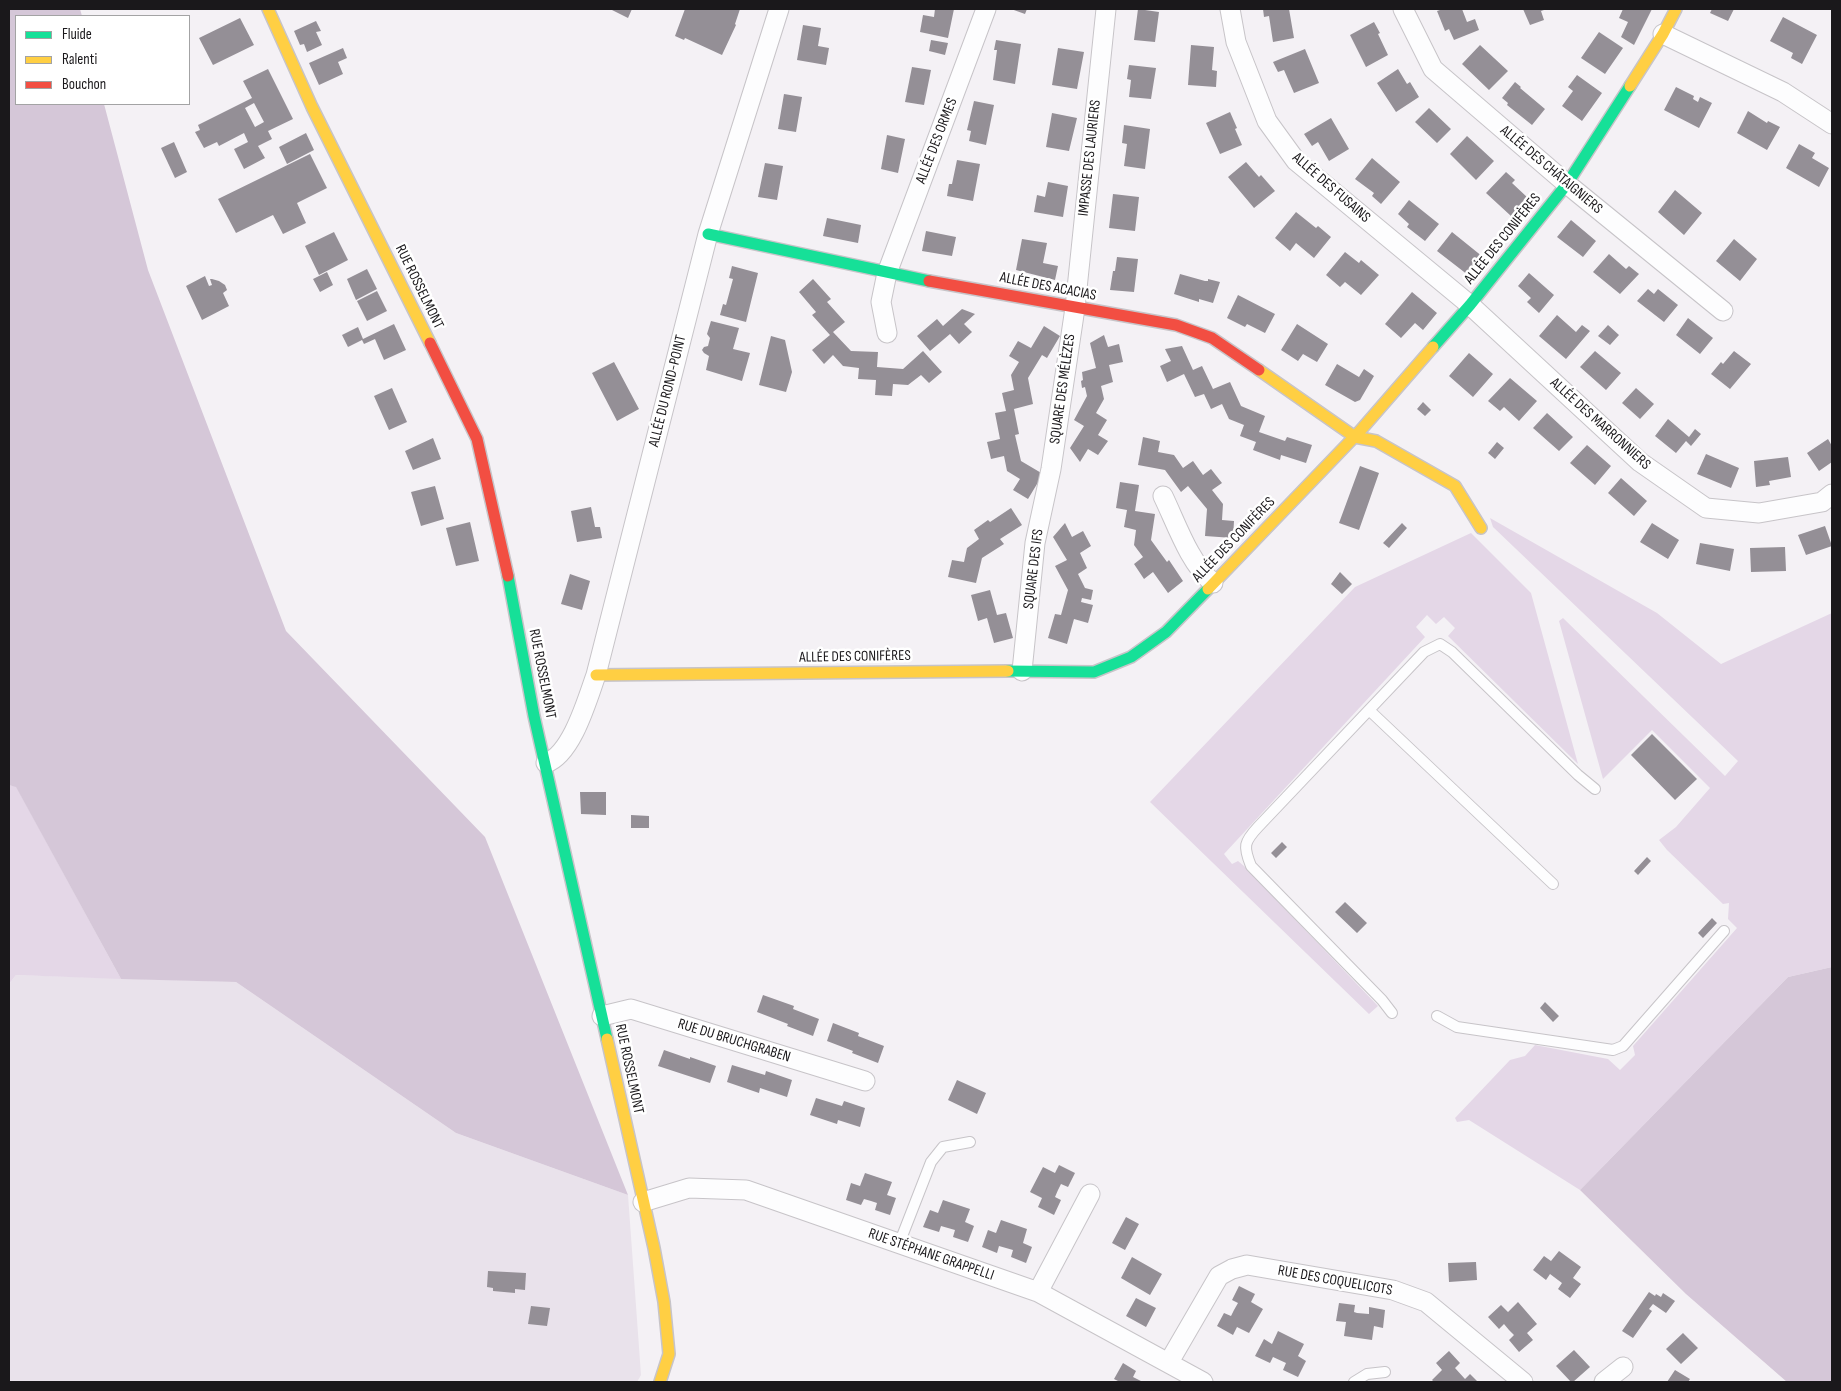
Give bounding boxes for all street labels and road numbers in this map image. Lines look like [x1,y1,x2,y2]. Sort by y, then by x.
street label: ALLÉE DES ORMES [912,96,962,186]
street label: IMPASSE DES LAURIERS [1075,99,1105,217]
street label: ALLÉE DES CHÂTAIGNIERS [1496,122,1606,218]
street label: ALLÉE DES FUSAINS [1288,149,1374,227]
street label: ALLÉE DES CONIFÈRES [1461,190,1545,288]
street label: RUE ROSSELMONT [391,242,447,332]
street label: ALLÉE DES ACACIAS [998,269,1098,305]
street label: ALLÉE DU ROND-POINT [645,333,691,449]
street label: SQUARE DES MÉLÈZES [1046,333,1080,445]
street label: ALLÉE DES MARRONNIERS [1546,374,1654,474]
street label: ALLÉE DES CONIFÈRES [1189,494,1279,586]
street label: SQUARE DES IFS [1020,528,1048,610]
street label: RUE ROSSELMONT [524,627,560,721]
street label: ALLÉE DES CONIFÈRES [799,647,911,667]
street label: RUE DU BRUCHGRABEN [675,1015,793,1067]
street label: RUE ROSSELMONT [611,1022,647,1116]
street label: RUE STÉPHANE GRAPPELLI [866,1225,996,1285]
street label: RUE DES COQUELICOTS [1276,1262,1394,1300]

